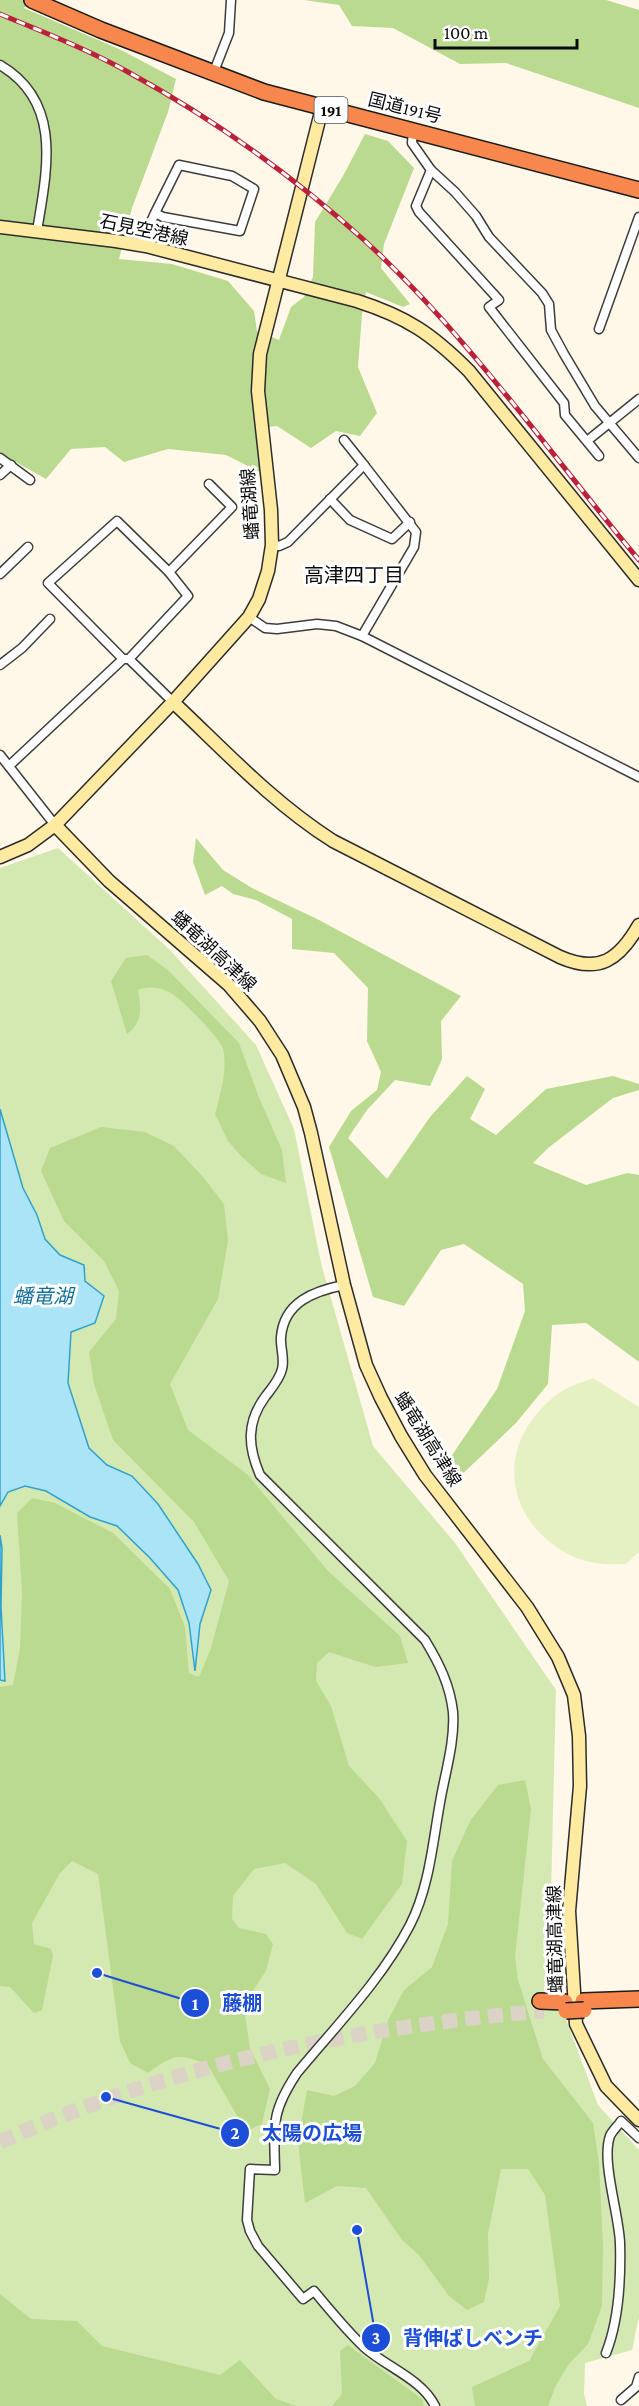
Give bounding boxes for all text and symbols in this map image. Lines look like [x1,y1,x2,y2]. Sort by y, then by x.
scale bar [435,12,578,50]
text: 100 m [444,23,489,43]
street label: 国道191号 [366,89,444,127]
road number: 191 [314,97,348,123]
street label: 石見空港線 [98,211,190,249]
street label: 蟠竜湖線 [238,467,262,541]
district label: 高津四丁目 [304,564,404,586]
street label: 蟠竜湖高津線 [168,907,260,995]
water label: 蟠竜湖 [13,1285,76,1307]
street label: 蟠竜湖高津線 [391,1388,465,1490]
street label: 蟠竜湖高津線 [544,1885,566,1993]
callout: 藤棚 [180,1984,274,2022]
text: 藤棚 [222,1992,262,2014]
text: 1 [192,1994,199,2014]
callout: 太陽の広場 [220,2114,374,2152]
text: 太陽の広場 [262,2122,362,2144]
text: 2 [230,2123,240,2143]
callout: 背伸ばしベンチ [361,2319,555,2357]
text: 背伸ばしベンチ [403,2327,543,2349]
text: 3 [372,2328,380,2348]

